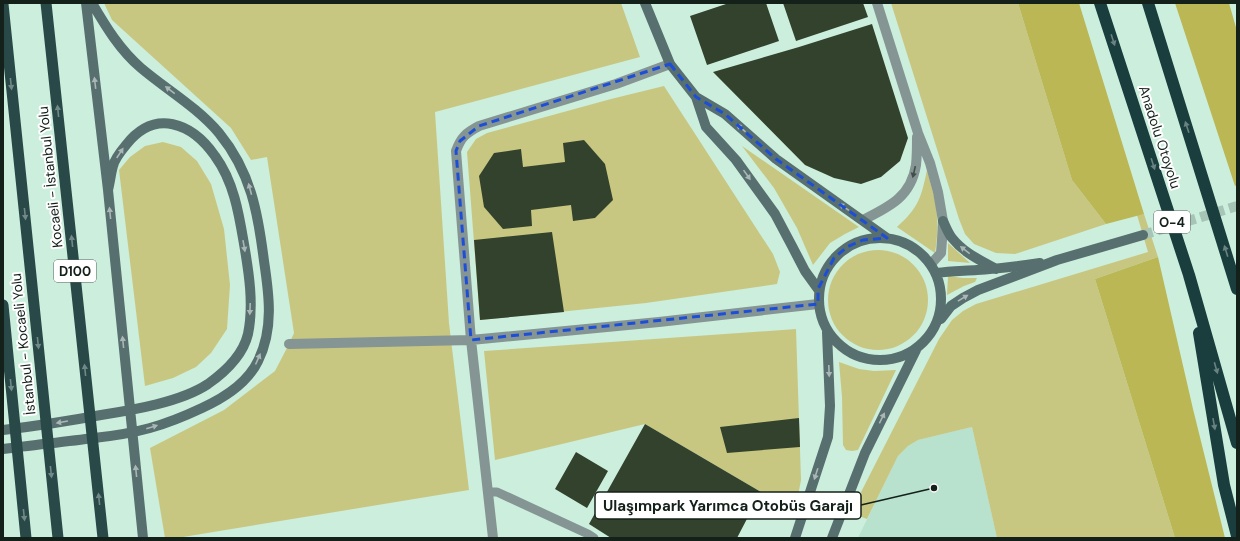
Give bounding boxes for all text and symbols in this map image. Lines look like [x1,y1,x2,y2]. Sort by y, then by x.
one-way arrow [1110,34,1116,46]
one-way arrow [92,77,99,90]
one-way arrow [8,78,15,90]
street label: Anadolu Otoyolu [1135,83,1185,191]
one-way arrow [164,86,175,94]
street label: Kocaeli - İstanbul Yolu [34,105,66,249]
one-way arrow [54,105,61,117]
one-way arrow [1184,121,1190,133]
one-way arrow [736,124,746,133]
one-way arrow [116,148,124,158]
one-way arrow [1150,158,1156,170]
one-way arrow [911,166,917,178]
one-way arrow [743,170,751,180]
one-way arrow [247,183,253,195]
one-way arrow [839,203,850,211]
one-way arrow [107,207,114,219]
one-way arrow [21,208,28,220]
road number: O-4 [1154,211,1190,233]
one-way arrow [68,235,75,247]
one-way arrow [241,239,247,252]
one-way arrow [1223,245,1229,257]
one-way arrow [960,246,970,254]
road number: D100 [54,260,96,282]
street label: İstanbul - Kocaeli Yolu [7,272,39,416]
one-way arrow [957,295,969,302]
one-way arrow [247,303,253,316]
one-way arrow [120,336,127,348]
one-way arrow [35,337,41,349]
one-way arrow [255,353,261,364]
one-way arrow [1213,362,1219,374]
one-way arrow [82,364,89,376]
one-way arrow [825,365,832,377]
one-way arrow [8,379,14,391]
one-way arrow [879,412,885,424]
one-way arrow [1211,418,1217,430]
one-way arrow [56,419,68,425]
one-way arrow [147,424,159,430]
one-way arrow [133,465,140,477]
one-way arrow [48,466,55,478]
one-way arrow [813,468,819,480]
callout: Ulaşımpark Yarımca Otobüs Garajı [595,492,861,519]
one-way arrow [96,493,103,505]
text: Ulaşımpark Yarımca Otobüs Garajı [603,496,853,516]
one-way arrow [21,509,27,521]

